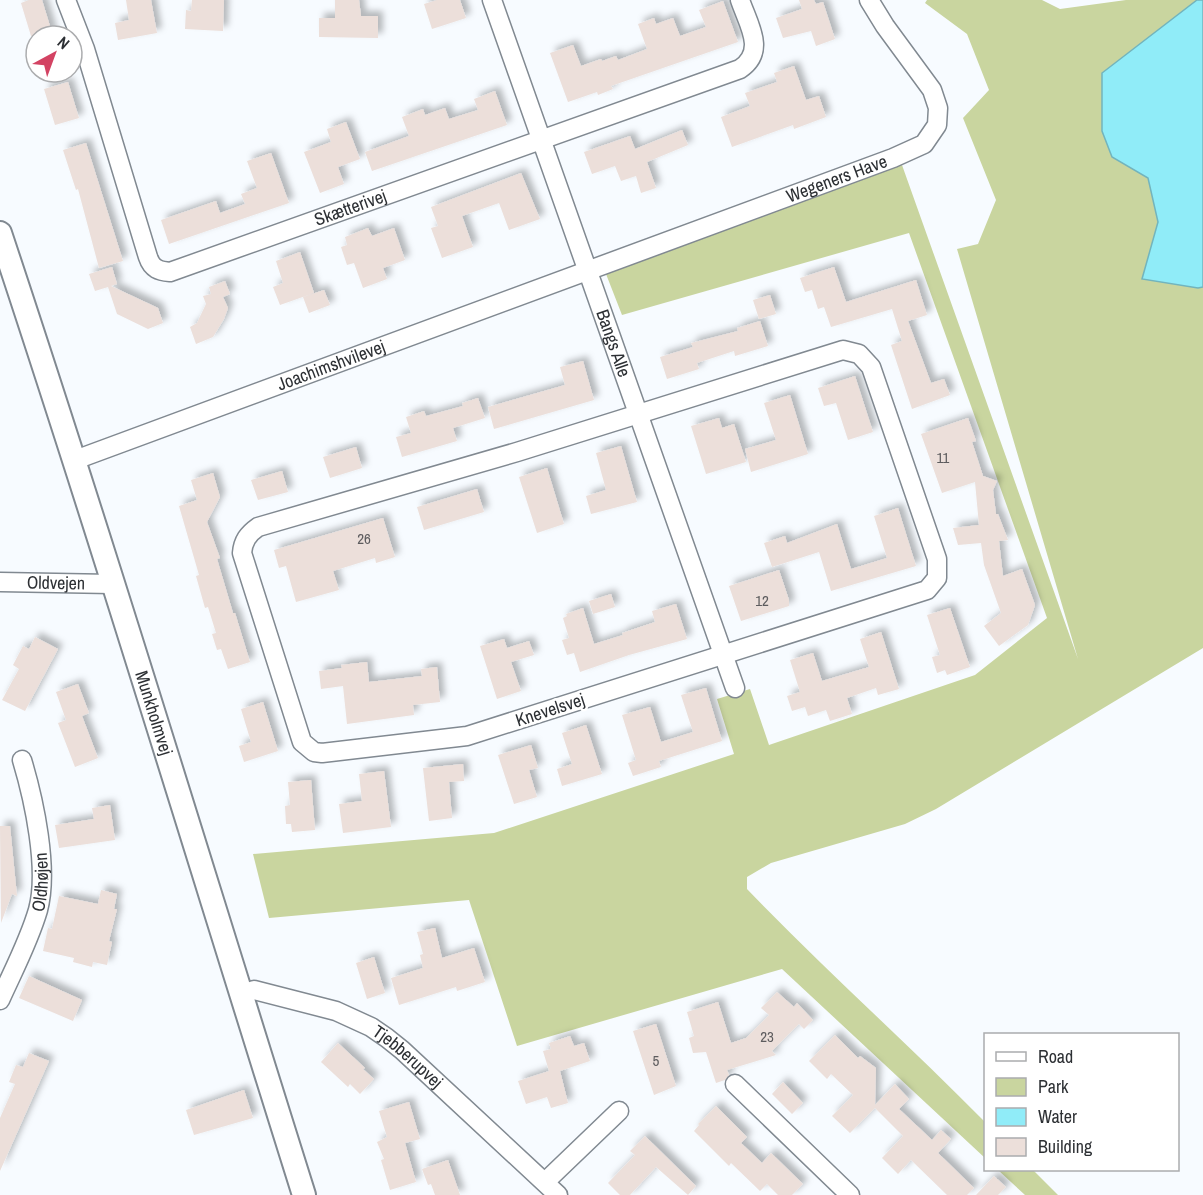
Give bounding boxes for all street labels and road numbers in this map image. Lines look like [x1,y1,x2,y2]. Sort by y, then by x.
street label: Wegeners Have [783,148,890,208]
street label: Skætterivej [311,183,390,232]
street label: Bangs Alle [590,306,637,380]
street label: Joachimshvilevej [273,334,388,396]
street label: Oldvejen [27,569,85,596]
street label: Munkholmvej [129,668,179,758]
street label: Knevelsvej [512,687,588,732]
street label: Oldhøjen [25,852,54,914]
street label: Tjebberupvej [368,1019,448,1094]

